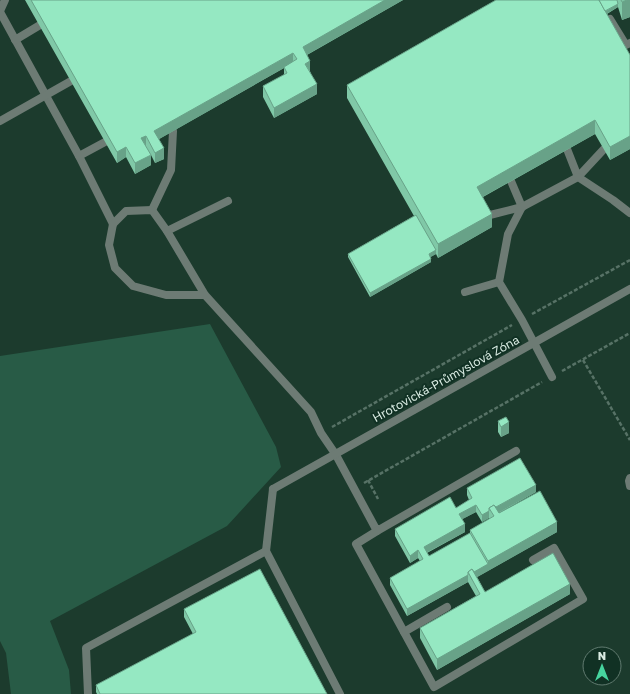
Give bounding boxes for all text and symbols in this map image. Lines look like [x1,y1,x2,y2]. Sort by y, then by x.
street label: Hrotovická-Průmyslová Zóna [370,332,522,425]
north arrow [582,646,622,686]
text: N [598,649,606,662]

